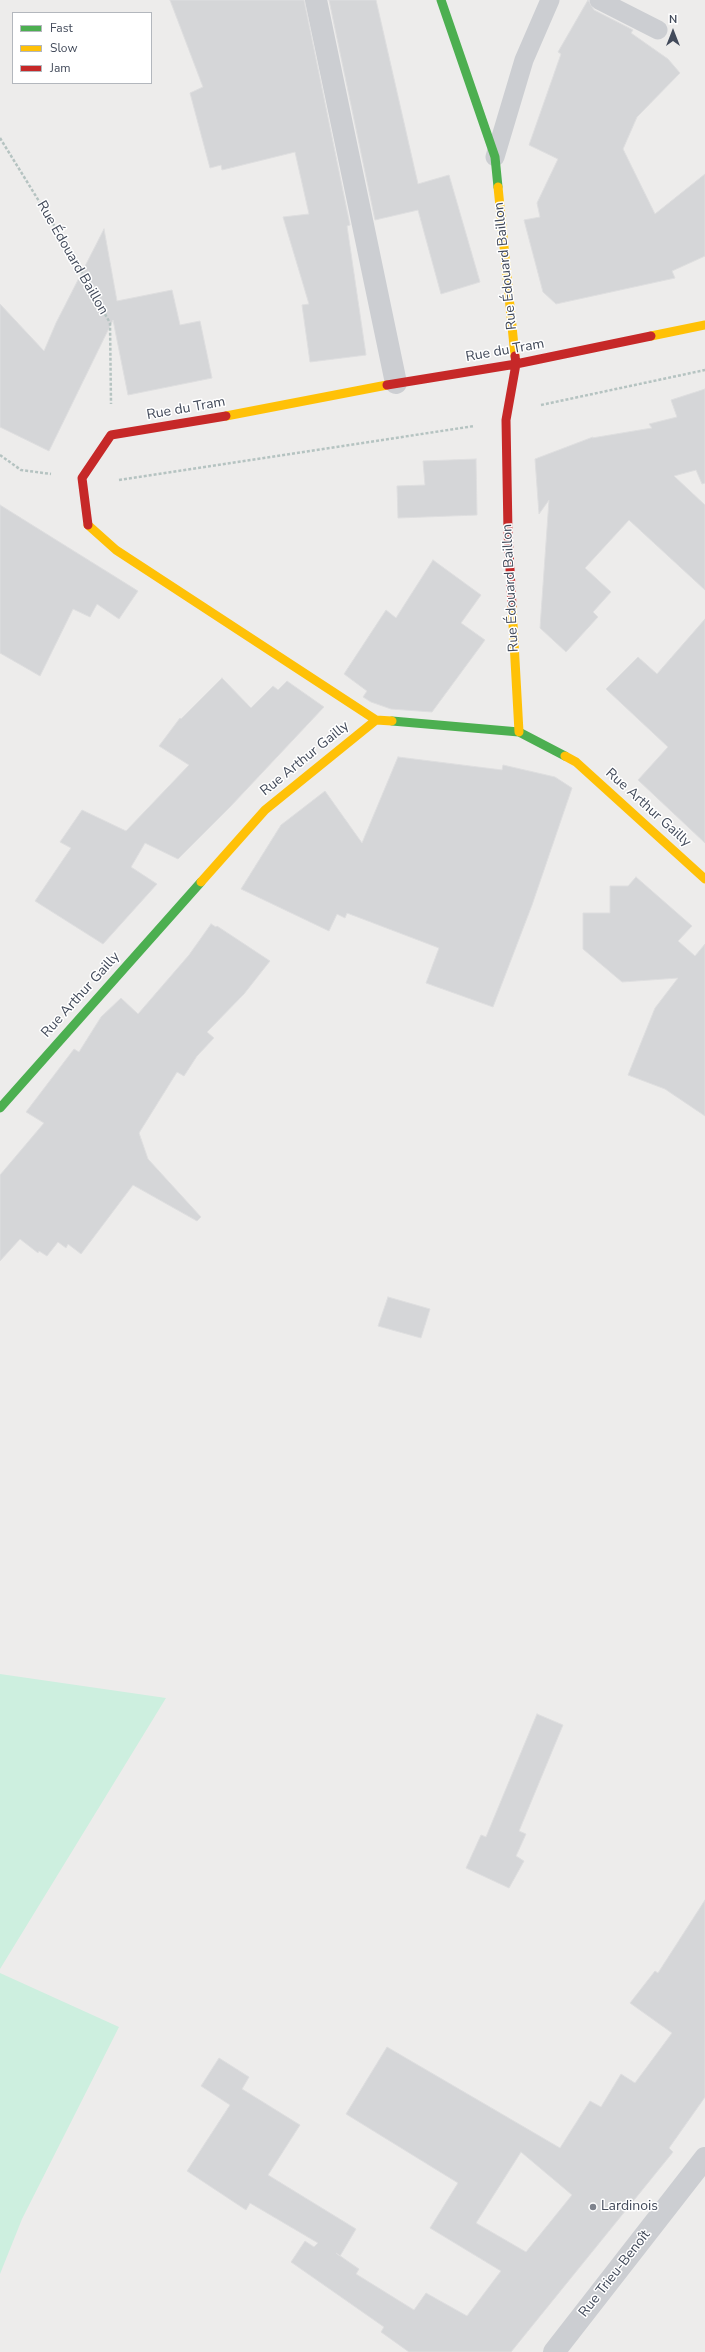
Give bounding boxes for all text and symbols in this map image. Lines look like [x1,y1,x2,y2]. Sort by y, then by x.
legend [12,12,152,84]
north arrow [653,12,693,52]
text: N [669,12,677,27]
text: Fast [50,20,73,36]
text: Slow [50,40,78,56]
text: Jam [50,60,71,76]
street label: Rue Édouard Baillon [33,198,111,318]
street label: Rue Édouard Baillon [491,201,521,331]
street label: Rue du Tram [464,336,546,366]
street label: Rue du Tram [145,394,227,424]
street label: Rue Édouard Baillon [499,523,523,653]
street label: Rue Arthur Gailly [257,718,353,800]
street label: Rue Arthur Gailly [602,765,694,851]
street label: Rue Arthur Gailly [38,949,124,1041]
place label: Lardinois [601,2199,658,2215]
marker: Lardinois [588,2202,598,2212]
street label: Rue Trieu-Benoît [576,2227,654,2321]

